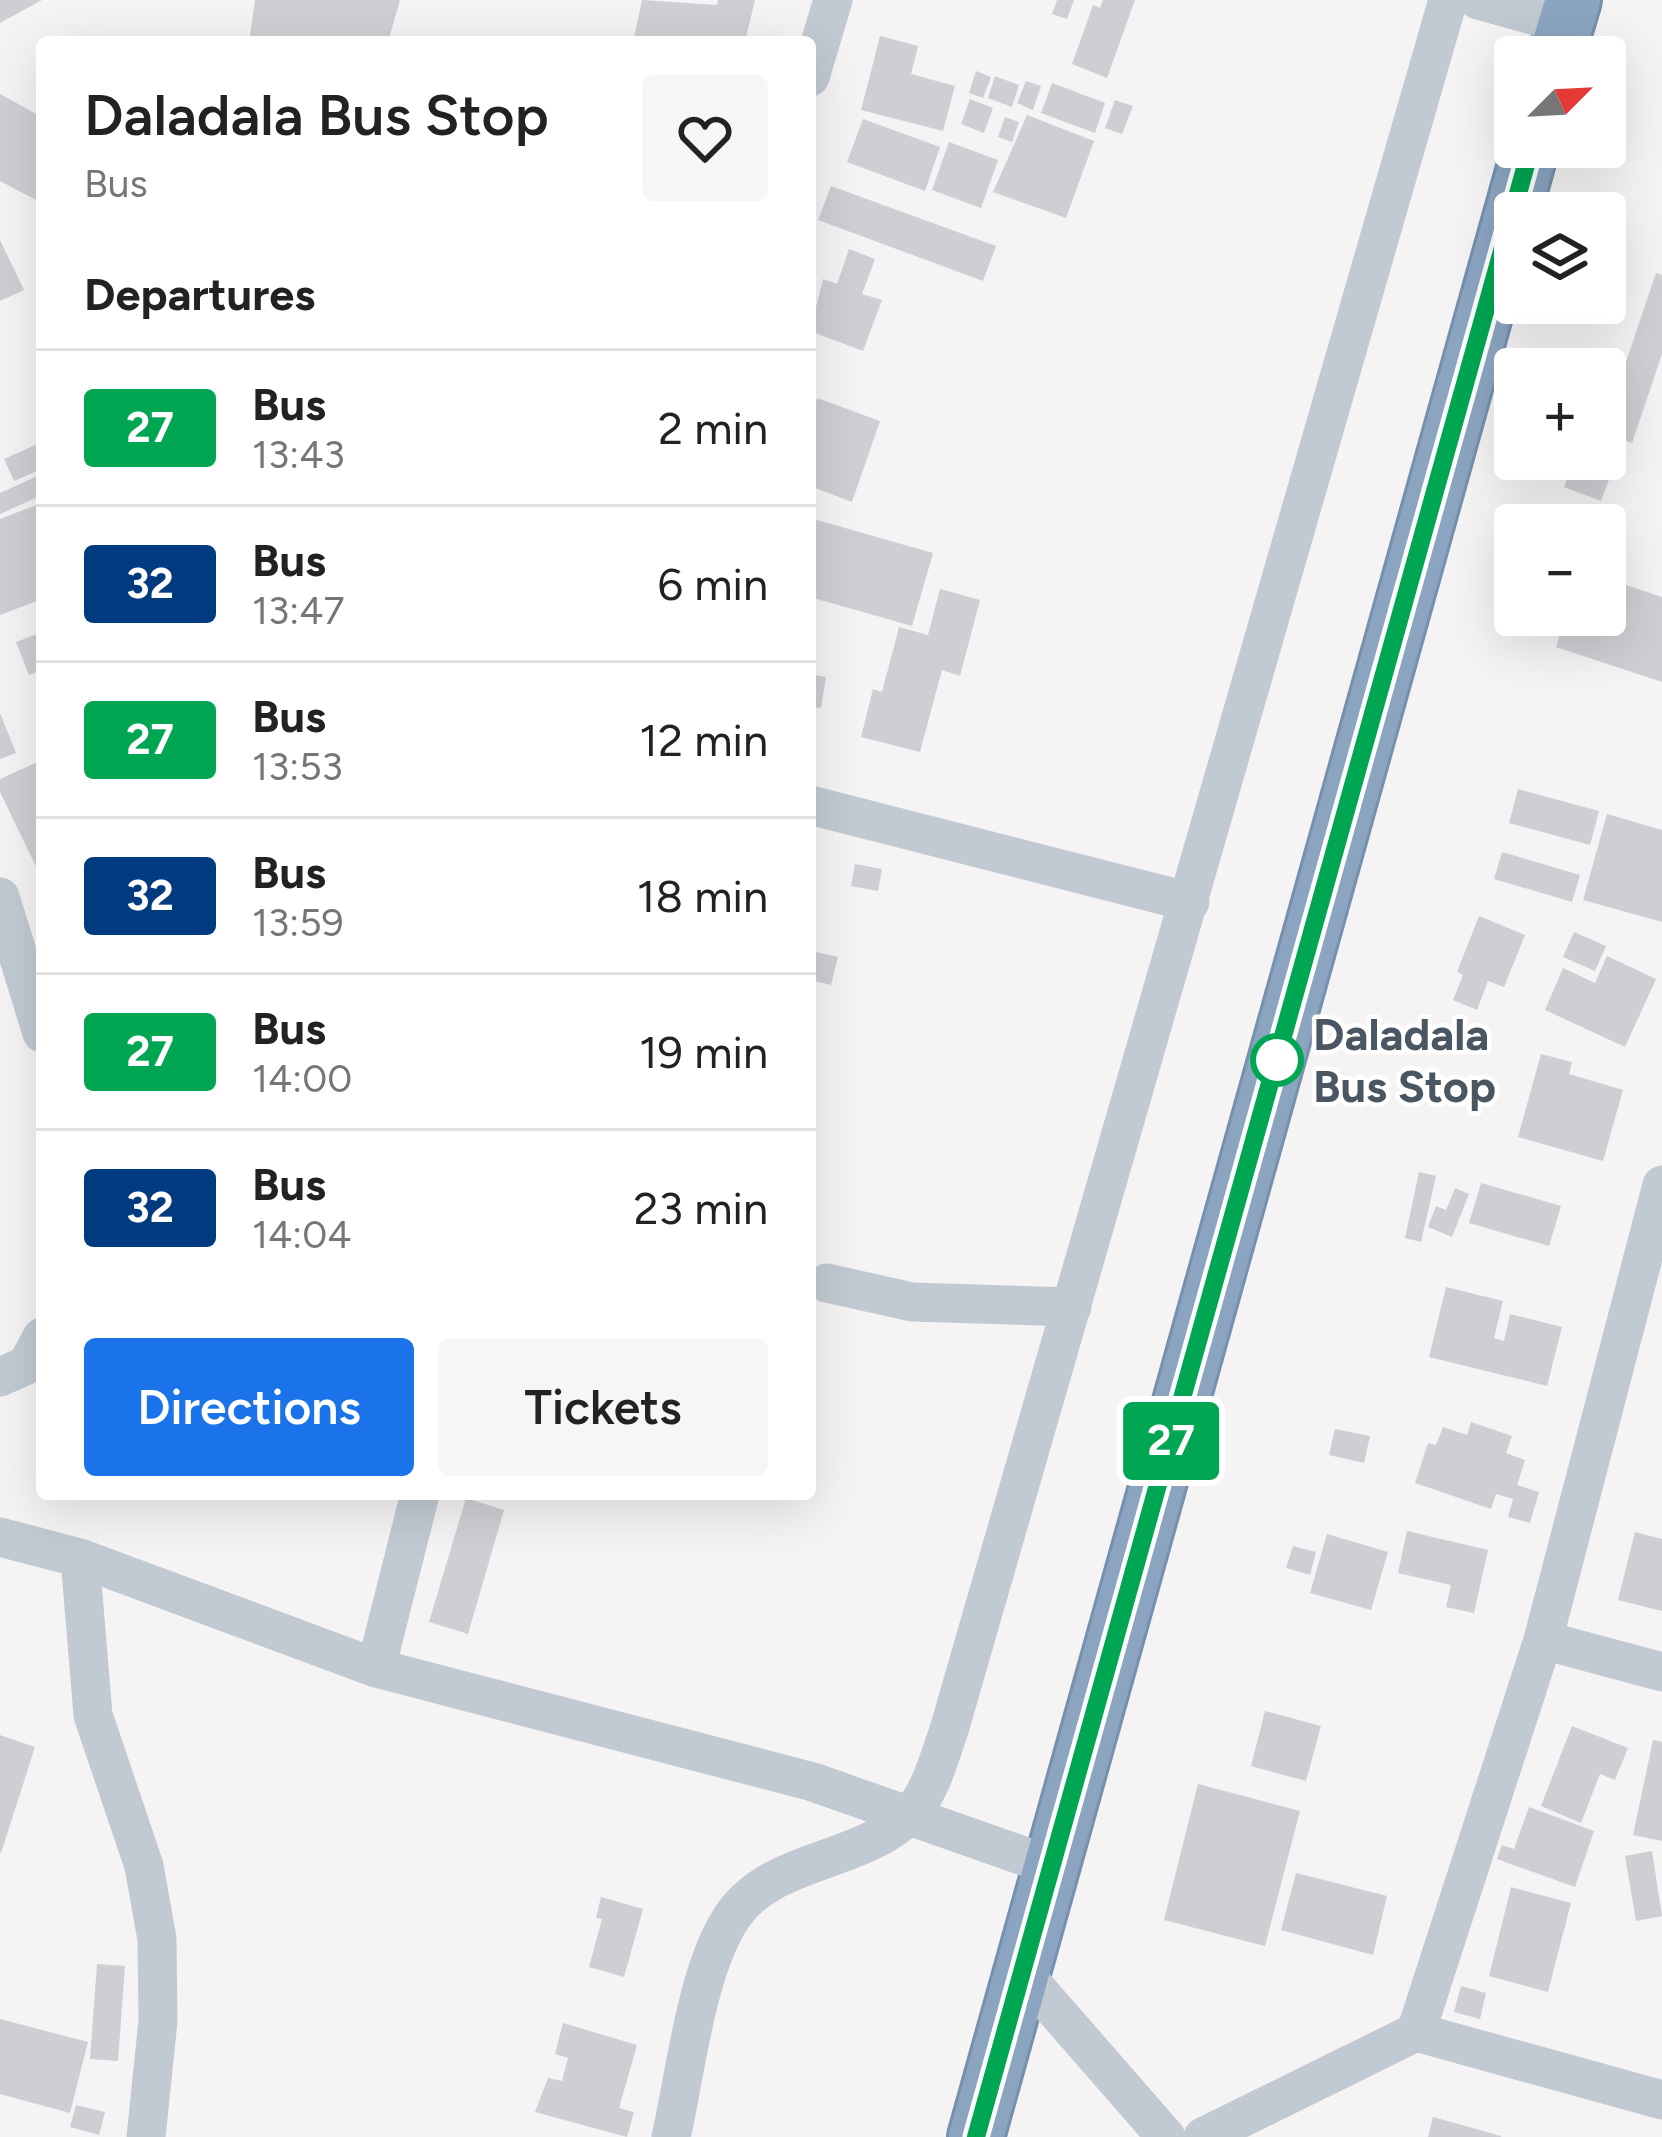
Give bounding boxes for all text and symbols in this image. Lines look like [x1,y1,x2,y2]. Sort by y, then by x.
north arrow [1494,36,1626,168]
map controls [1494,36,1626,636]
button: heart [642,75,768,201]
text: Daladala Bus Stop [84,81,549,149]
text: Bus [84,160,148,207]
button: layers [1494,192,1626,324]
text: Departures [84,267,315,321]
button: + [1494,348,1626,480]
text: Bus [252,377,326,431]
text: 2 min [658,401,768,455]
text: 27 [126,402,174,453]
text: 13:43 [252,431,345,478]
button: − [1494,504,1626,636]
text: Bus [252,533,326,587]
text: 6 min [658,557,768,611]
text: 32 [126,558,174,609]
text: 13:47 [252,587,344,634]
text: Bus [252,689,326,743]
text: 12 min [639,713,768,767]
text: 27 [126,714,174,765]
text: 13:53 [252,743,343,790]
text: Bus [252,845,326,899]
text: 18 min [637,869,768,923]
text: 32 [126,870,174,921]
text: 13:59 [252,899,344,946]
text: Bus [252,1001,326,1055]
place label: Daladala Bus Stop [1313,1007,1496,1113]
text: 19 min [639,1025,768,1079]
text: 27 [126,1026,174,1077]
marker: Daladala Bus Stop [1252,1035,1302,1085]
text: 14:00 [252,1055,352,1102]
text: Bus [252,1157,326,1211]
text: 23 min [633,1181,768,1235]
text: 32 [126,1182,174,1233]
text: 14:04 [252,1211,351,1258]
button: Directions [84,1338,414,1476]
button: Tickets [438,1338,768,1476]
line badge: 27 [1117,1402,1225,1480]
text: 27 [1147,1415,1195,1466]

